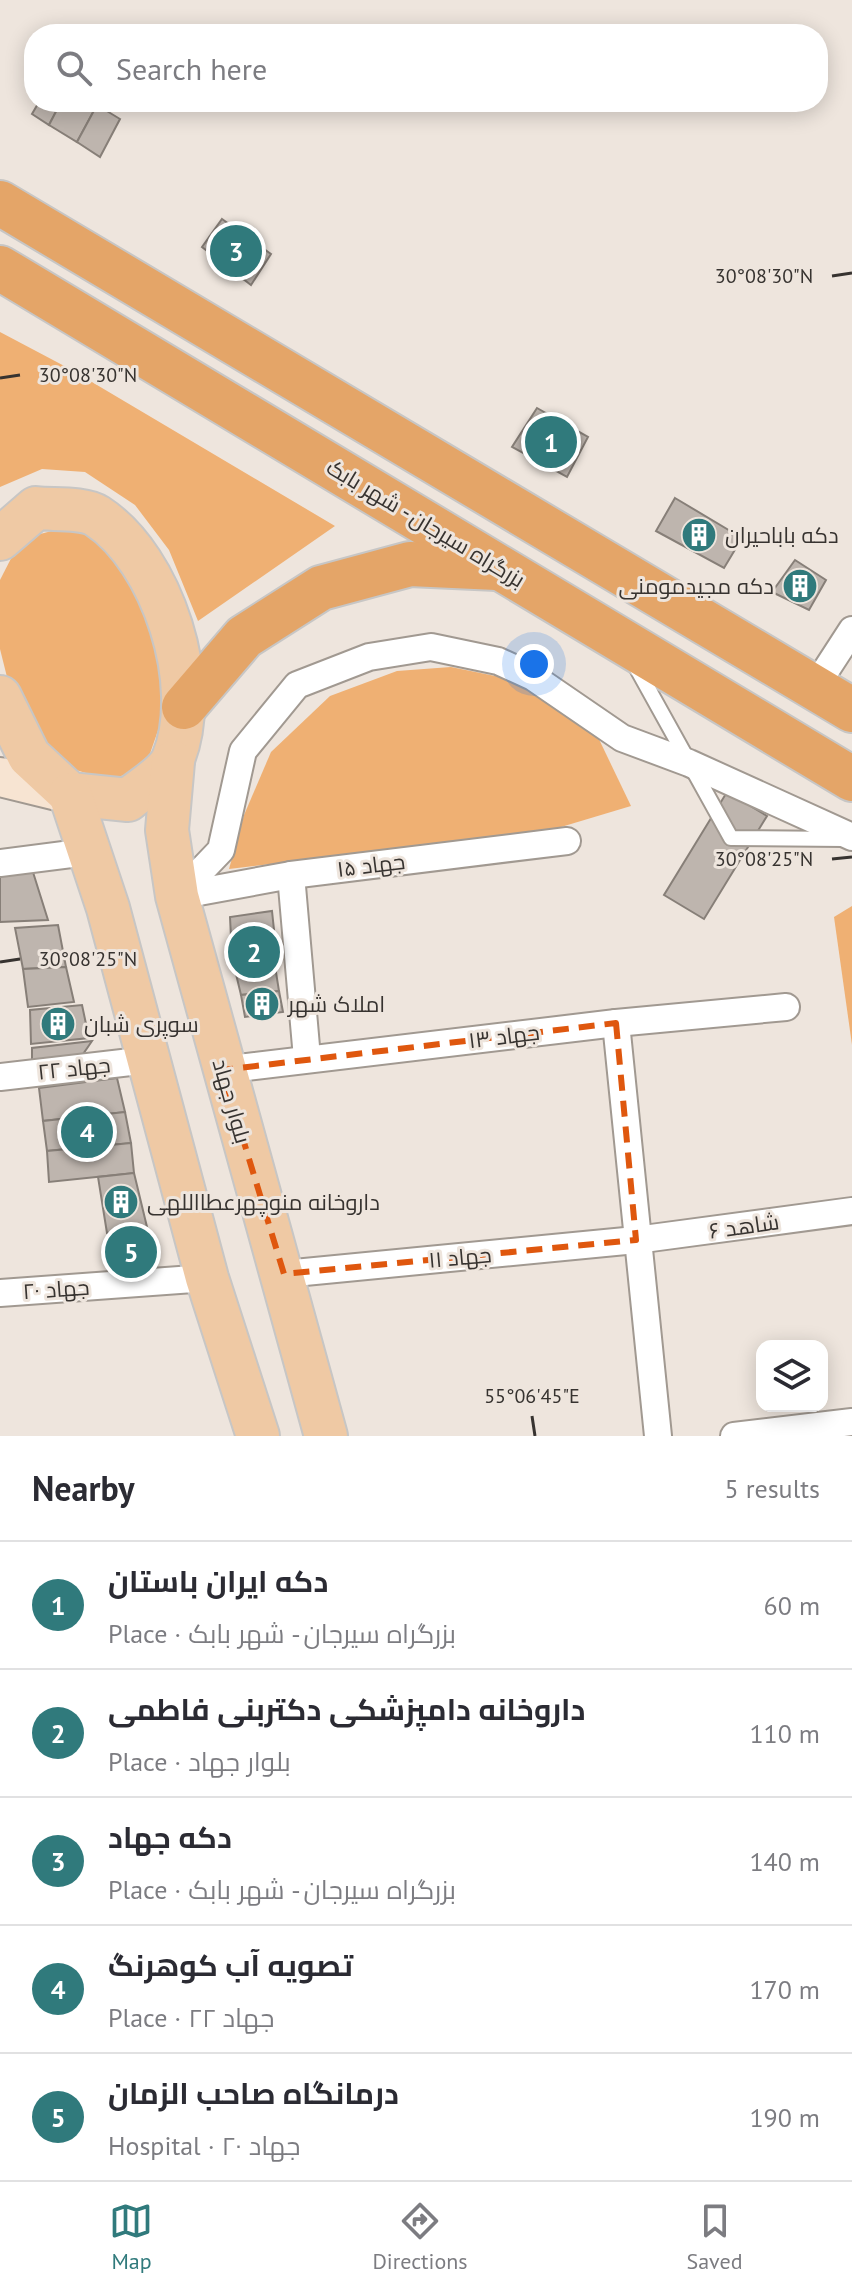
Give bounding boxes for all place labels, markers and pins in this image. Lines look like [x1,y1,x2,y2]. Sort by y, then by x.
pin: 3 [210,221,262,281]
pin: 1 [525,412,577,472]
building icon: دکه باباحیران [680,516,718,554]
place label: دکه باباحیران [725,521,839,549]
building icon: دکه مجیدمومنی [781,567,819,605]
place label: دکه مجیدمومنی [619,572,774,600]
pin: 2 [228,922,280,982]
building icon: املاک شهر [243,985,281,1023]
place label: املاک شهر [286,990,385,1018]
building icon: سوپری شبان [39,1005,77,1043]
place label: سوپری شبان [84,1010,199,1039]
pin: 4 [61,1102,113,1162]
building icon: داروخانه منوچهرعطااللهی [102,1183,140,1221]
place label: داروخانه منوچهرعطااللهی [147,1188,380,1217]
pin: 5 [105,1222,157,1282]

